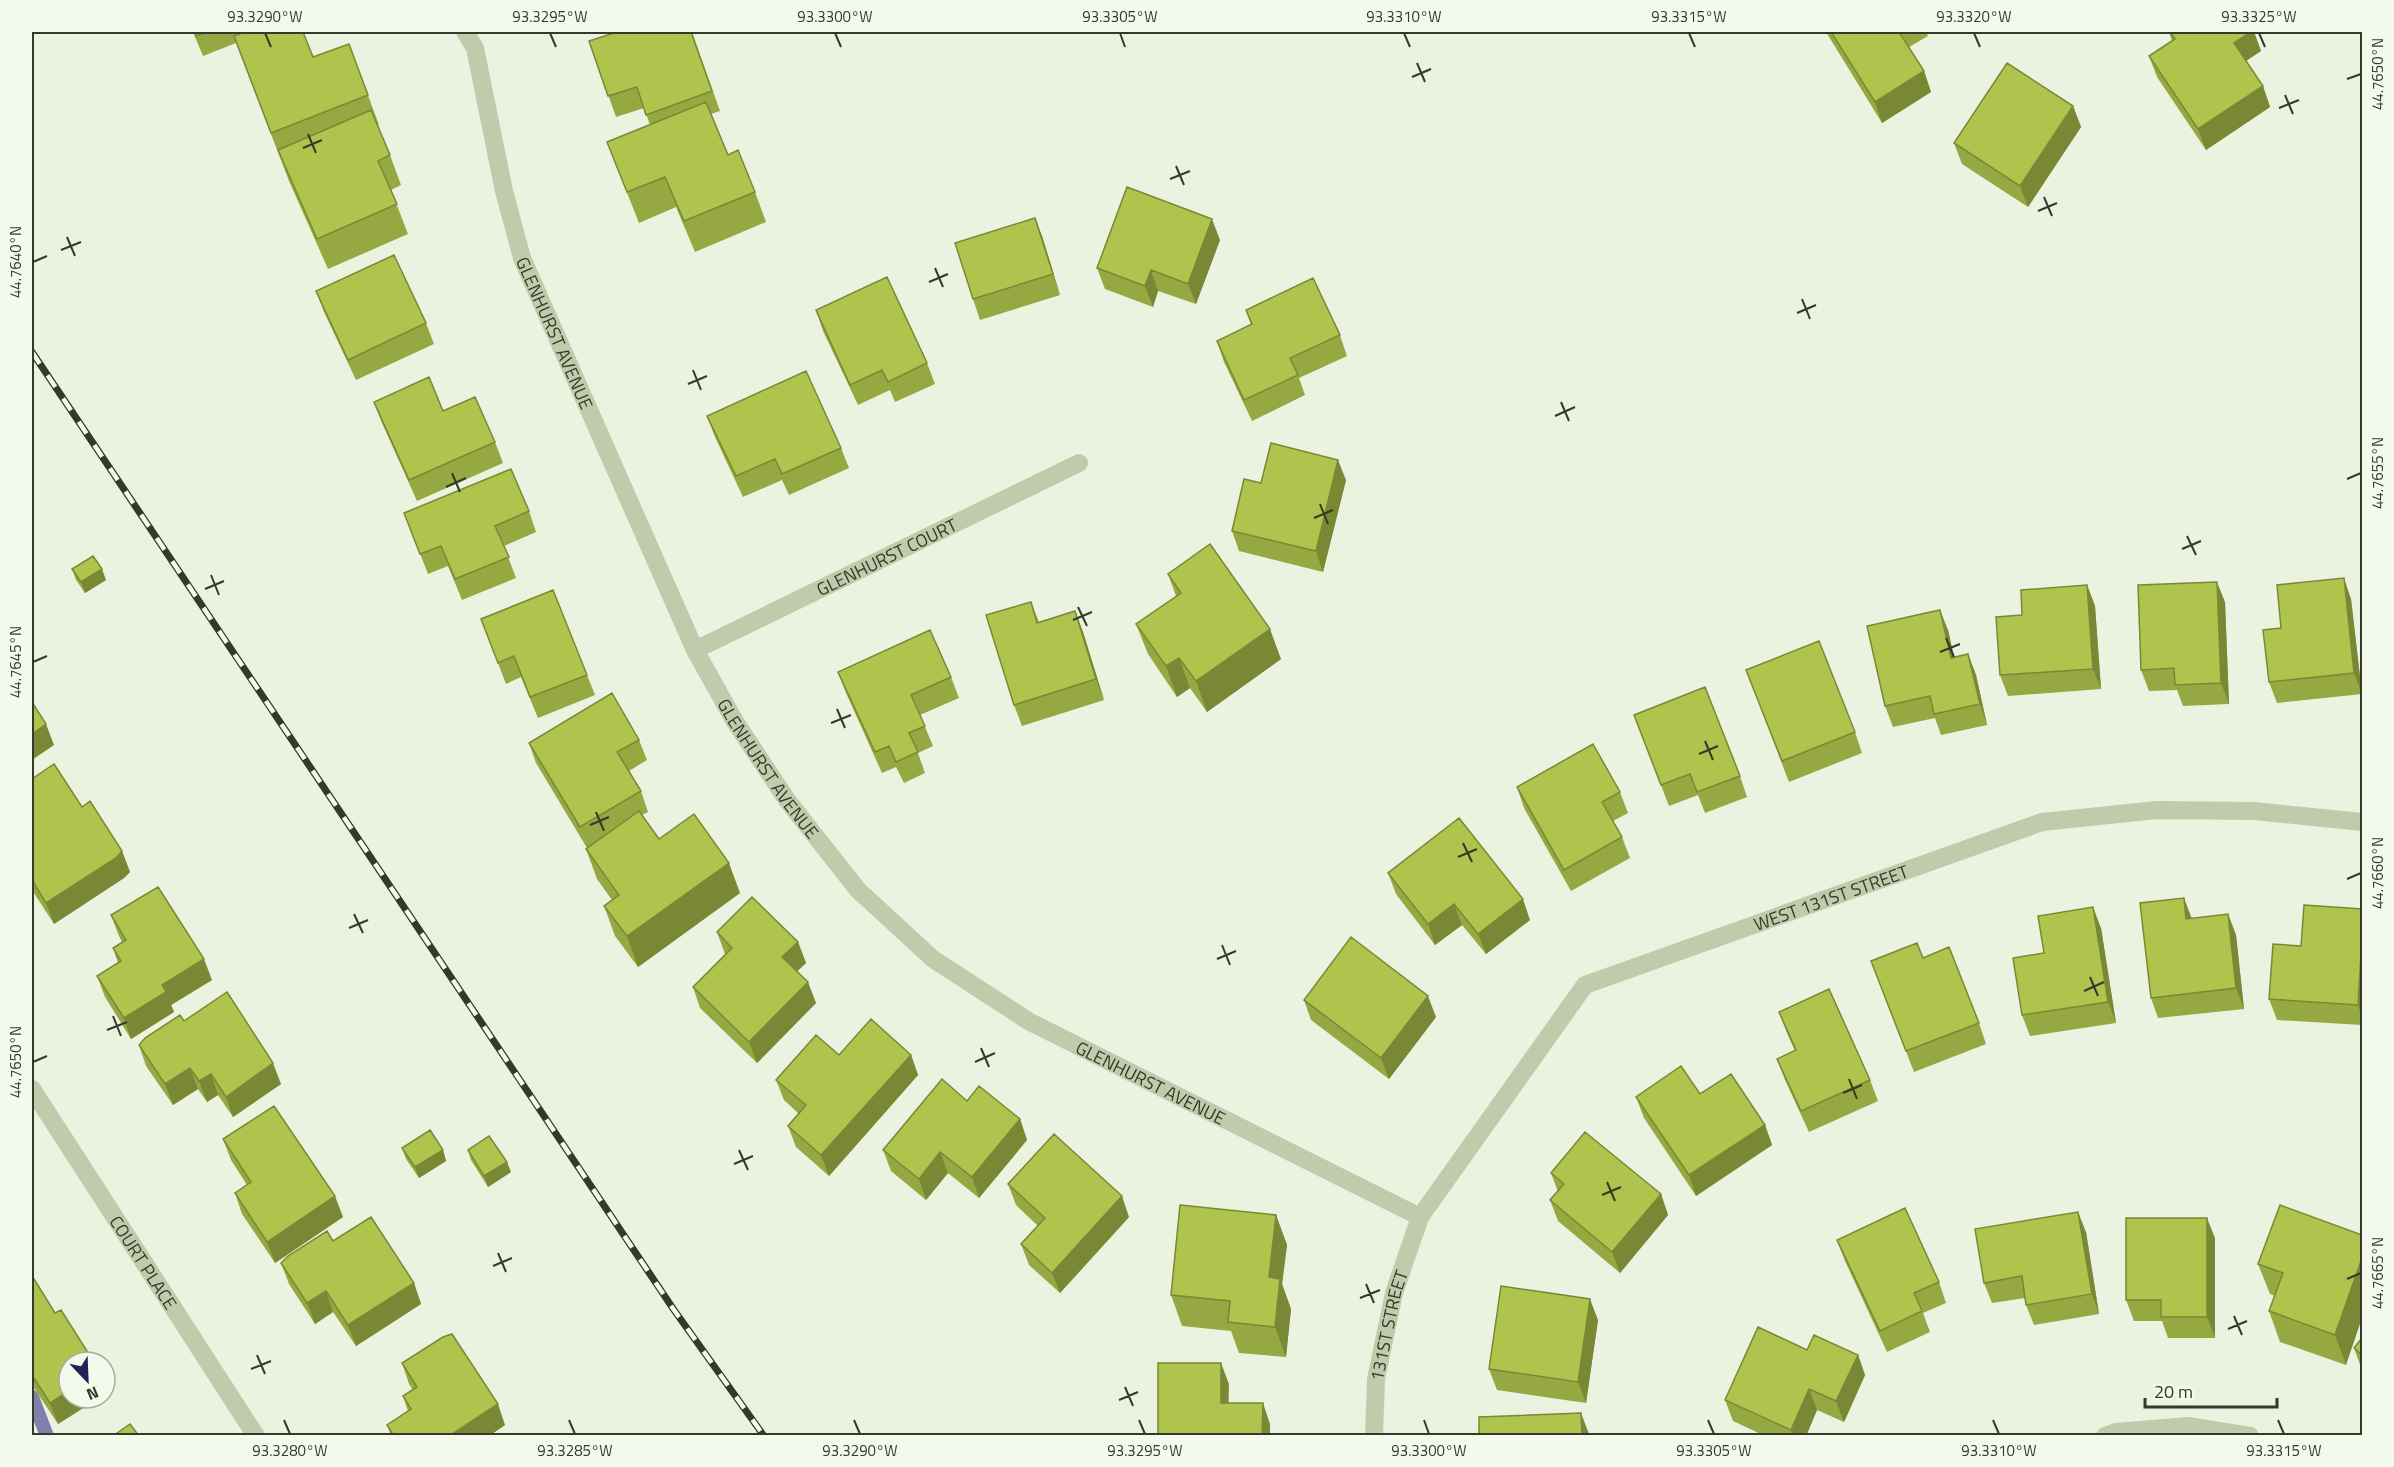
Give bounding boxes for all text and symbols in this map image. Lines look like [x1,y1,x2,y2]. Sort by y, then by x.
text: 93.3290°W [227,5,303,28]
text: 93.3295°W [512,5,588,28]
text: 93.3300°W [797,5,873,28]
text: 93.3305°W [1082,5,1158,28]
text: 93.3310°W [1366,5,1442,28]
text: 93.3315°W [1651,5,1727,28]
text: 93.3320°W [1936,5,2012,28]
text: 93.3325°W [2221,5,2297,28]
text: 44.7650°N [2366,38,2389,110]
text: 44.7640°N [4,226,27,298]
street label: GLENHURST AVENUE [510,252,601,414]
text: 44.7655°N [2366,437,2389,509]
street label: GLENHURST COURT [812,511,962,602]
text: 44.7645°N [4,626,27,698]
street label: GLENHURST AVENUE [711,693,826,844]
text: 44.7660°N [2366,837,2389,909]
street label: WEST 131ST STREET [1750,857,1912,937]
text: 44.7650°N [4,1026,27,1098]
street label: GLENHURST AVENUE [1071,1034,1230,1131]
street label: COURT PLACE [103,1210,184,1314]
text: 44.7665°N [2366,1237,2389,1309]
street label: 131ST STREET [1362,1266,1415,1383]
north arrow [57,1350,117,1410]
scale bar [2145,1371,2277,1409]
text: 20 m [2154,1378,2193,1405]
text: N [83,1381,103,1407]
text: 93.3280°W [252,1439,328,1462]
text: 93.3285°W [537,1439,613,1462]
text: 93.3290°W [822,1439,898,1462]
text: 93.3295°W [1107,1439,1183,1462]
text: 93.3300°W [1391,1439,1467,1462]
text: 93.3305°W [1676,1439,1752,1462]
text: 93.3310°W [1961,1439,2037,1462]
text: 93.3315°W [2246,1439,2322,1462]

